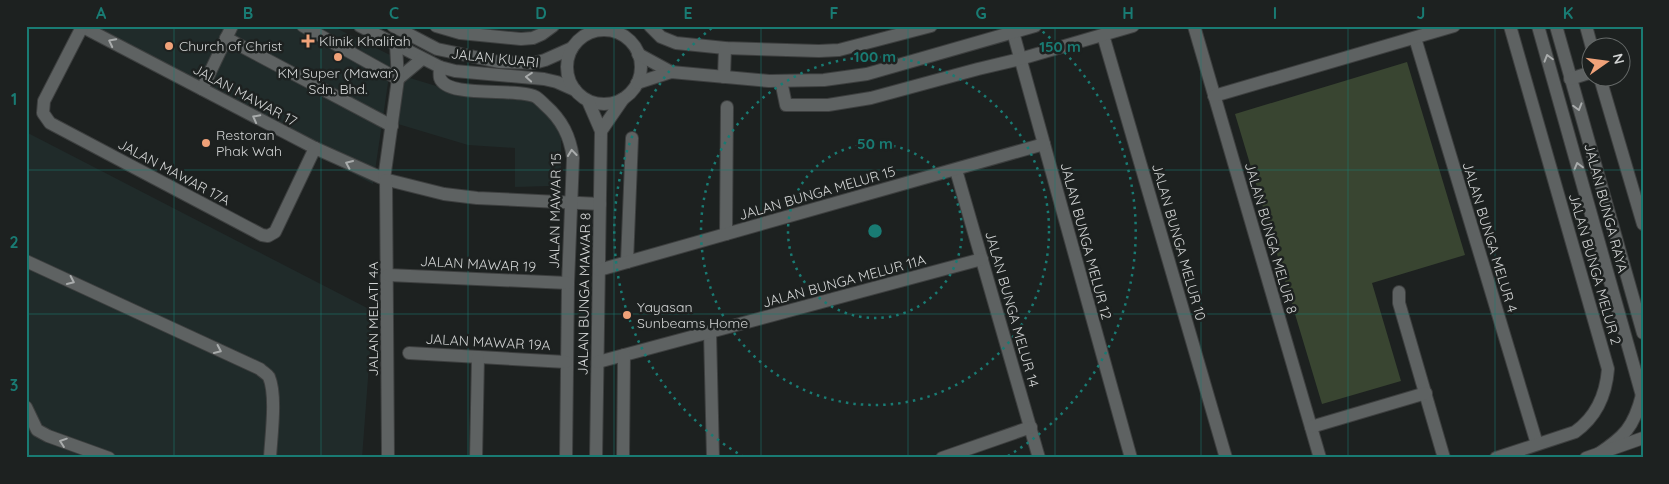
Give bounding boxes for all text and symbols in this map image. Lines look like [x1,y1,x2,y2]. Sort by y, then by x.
text: A [96,3,107,23]
text: B [243,3,253,23]
text: C [389,3,399,23]
text: D [535,3,547,23]
text: E [683,3,693,23]
text: F [830,3,839,23]
text: G [975,3,987,23]
text: H [1122,3,1134,23]
text: I [1273,3,1277,23]
text: J [1417,3,1425,23]
text: K [1563,3,1573,23]
place label: Klinik Khalifah [319,32,411,50]
marker: Klinik Khalifah [301,34,315,48]
place label: Church of Christ [179,37,283,55]
text: 150 m [1039,37,1081,56]
one-way arrow [108,38,117,48]
north arrow [1582,38,1632,88]
marker: Church of Christ [163,40,175,52]
street label: JALAN KUARI [450,44,540,72]
text: 100 m [854,47,896,66]
marker: KM Super (Mawar) Sdn. Bhd. [332,51,344,63]
text: N [1609,52,1629,66]
one-way arrow [1543,55,1553,63]
street label: JALAN MAWAR 17 [190,60,300,130]
place label: KM Super (Mawar) Sdn. Bhd. [277,64,399,98]
one-way arrow [524,72,532,83]
text: 1 [11,89,17,109]
one-way arrow [1573,102,1583,110]
one-way arrow [253,114,262,124]
place label: Restoran Phak Wah [216,126,282,160]
text: 50 m [857,134,893,153]
street label: JALAN MAWAR 17A [115,135,233,209]
marker: Restoran Phak Wah [200,137,212,149]
street label: JALAN BUNGA RAYA [1580,141,1632,275]
one-way arrow [567,149,578,157]
street label: JALAN MAWAR 15 [545,153,565,269]
one-way arrow [345,159,354,170]
street label: JALAN BUNGA MELUR 12 [1056,160,1116,322]
street label: JALAN BUNGA MELUR 8 [1241,160,1301,316]
street label: JALAN BUNGA MELUR 4 [1459,160,1521,314]
street label: JALAN BUNGA MELUR 10 [1148,161,1210,323]
street label: JALAN BUNGA MELUR 15 [737,162,897,224]
one-way arrow [1574,163,1584,171]
street label: JALAN BUNGA MELUR 2 [1565,191,1625,347]
street label: JALAN BUNGA MAWAR 8 [574,213,594,375]
centre of rings [866,222,884,240]
street label: JALAN BUNGA MELUR 14 [981,229,1043,389]
text: 2 [9,232,19,252]
street label: JALAN BUNGA MELUR 11A [760,250,928,312]
street label: JALAN MAWAR 19 [420,252,537,276]
street label: JALAN MELATI 4A [364,262,382,376]
one-way arrow [65,275,74,285]
place label: Yayasan Sunbeams Home [637,298,748,332]
marker: Yayasan Sunbeams Home [621,309,633,321]
street label: JALAN MAWAR 19A [425,330,551,354]
one-way arrow [213,343,222,354]
text: 3 [10,375,18,395]
one-way arrow [59,437,68,447]

